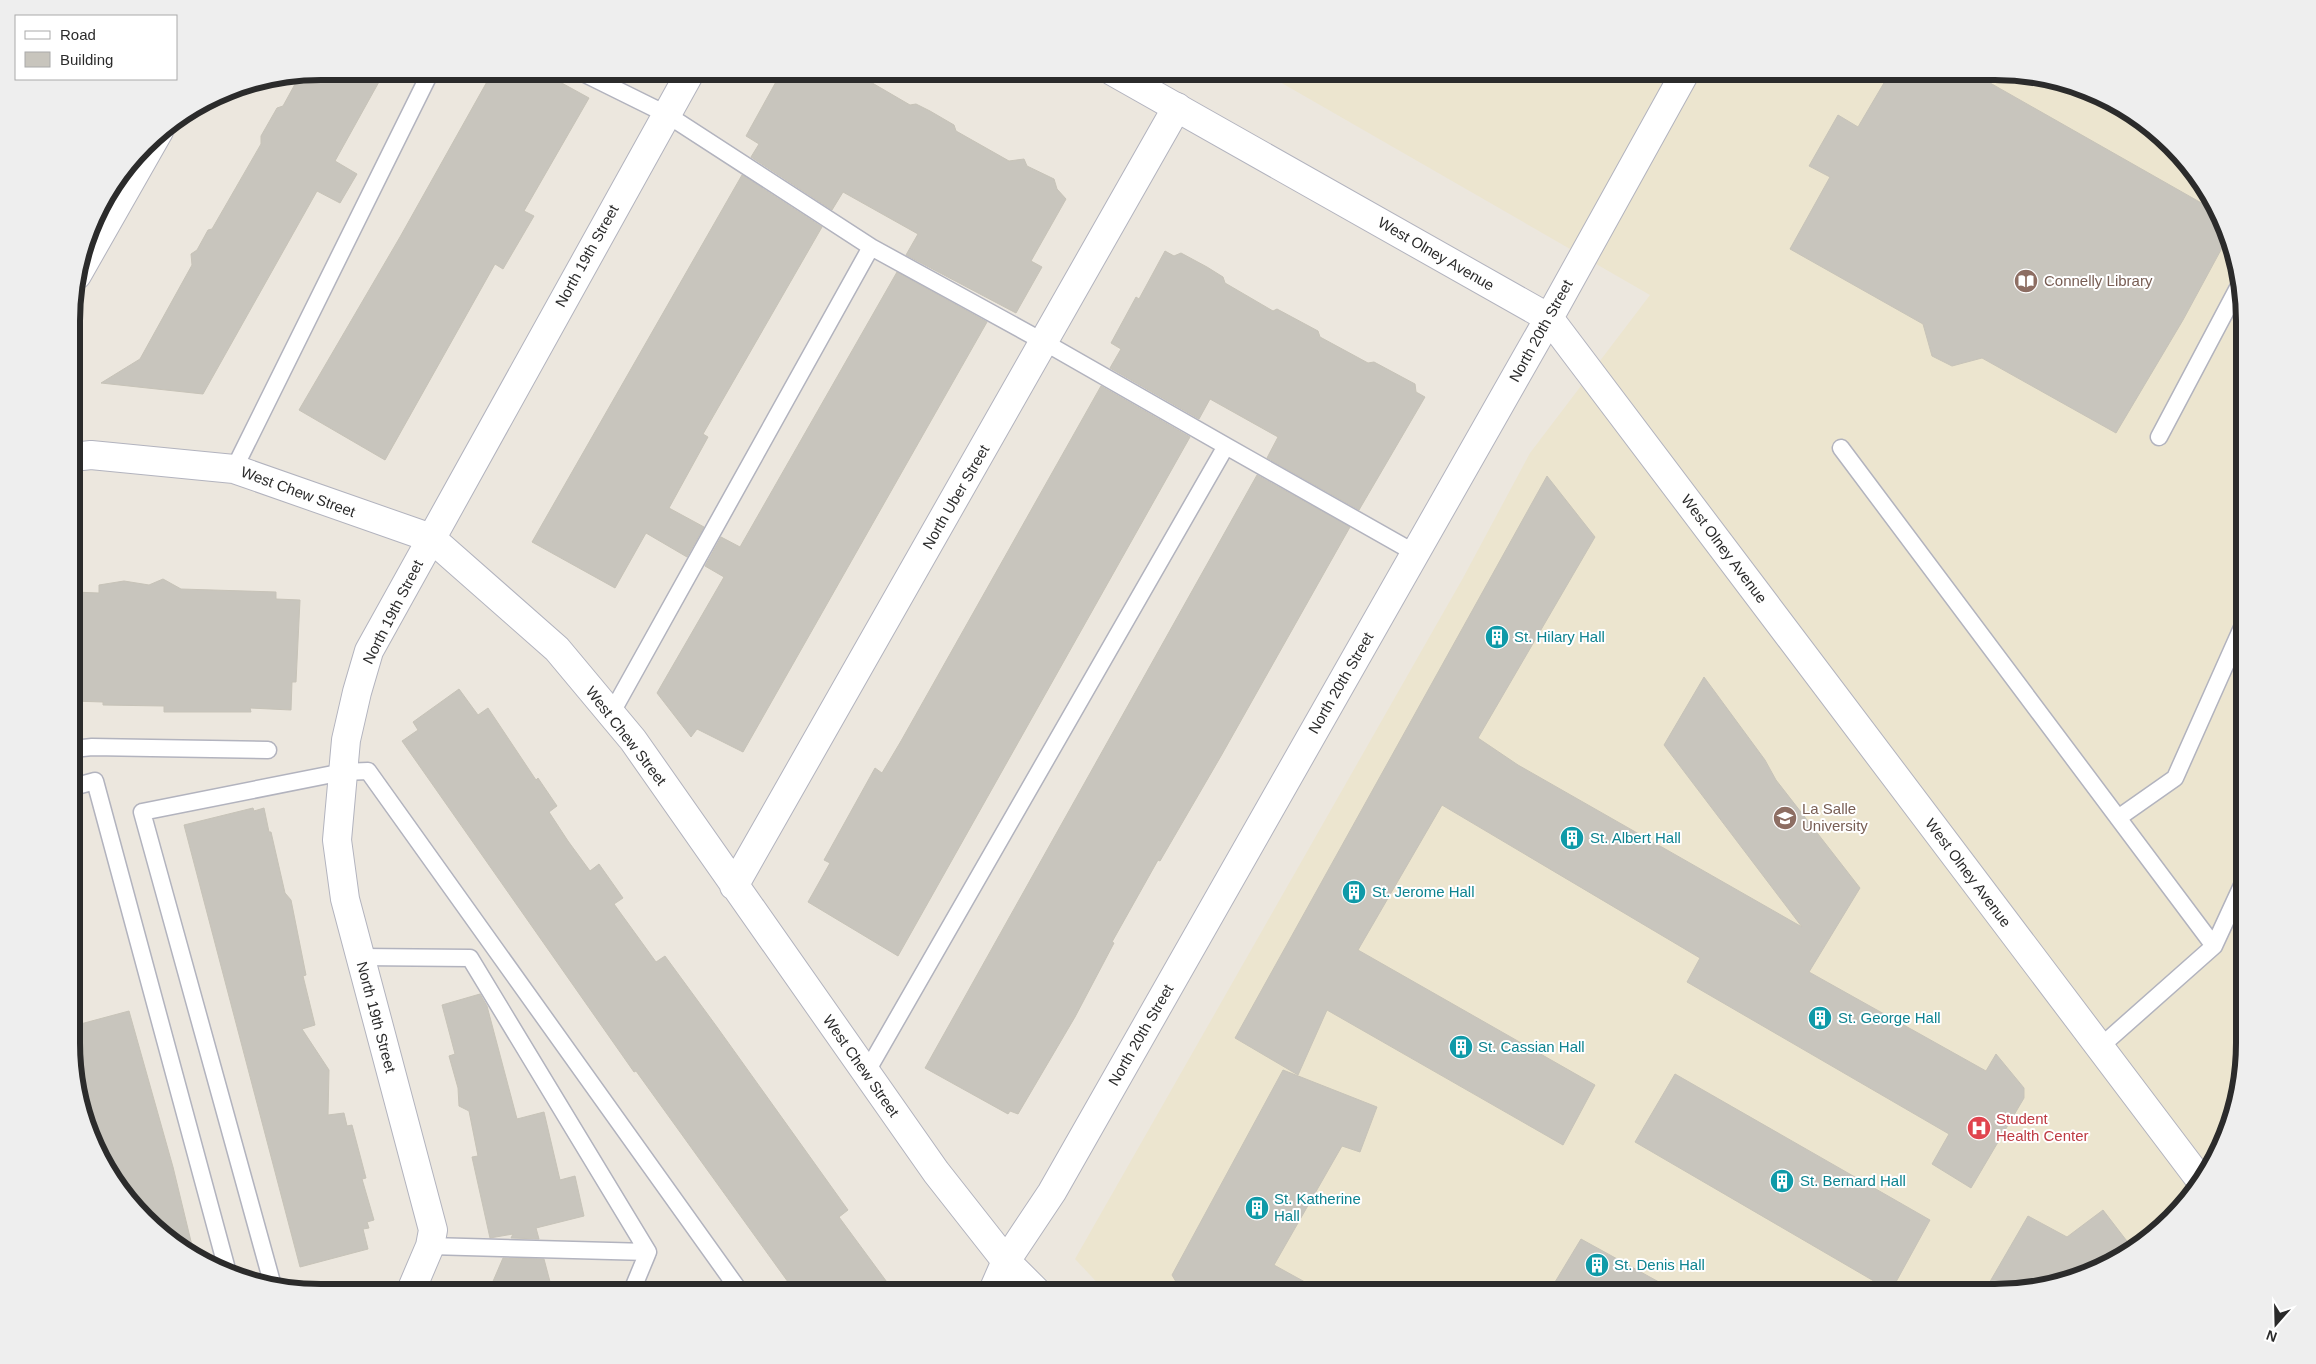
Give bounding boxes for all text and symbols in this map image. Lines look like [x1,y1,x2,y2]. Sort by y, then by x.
legend [15,15,178,80]
text: Road [60,26,96,43]
text: Building [60,51,113,68]
street label: North 19th Street [551,201,622,310]
street label: West Olney Avenue [1375,213,1497,294]
library icon: Connelly Library [2013,268,2039,294]
place label: Connelly Library [2044,272,2153,289]
street label: North 20th Street [1505,276,1576,385]
street label: North Uber Street [919,441,993,552]
street label: West Chew Street [239,463,359,520]
street label: West Olney Avenue [1678,491,1771,606]
street label: North 19th Street [359,556,426,667]
building icon: St. Hilary Hall [1484,624,1510,650]
street label: North 20th Street [1305,628,1377,736]
place label: St. Hilary Hall [1514,628,1605,645]
street label: West Chew Street [583,683,671,789]
place label: La Salle University [1802,800,1868,834]
school or university icon: La Salle University [1772,805,1798,831]
street label: West Olney Avenue [1922,815,2015,930]
building icon: St. Albert Hall [1559,825,1585,851]
place label: St. Albert Hall [1590,829,1681,846]
building icon: St. Jerome Hall [1341,879,1367,905]
place label: St. Jerome Hall [1372,883,1475,900]
street label: North 19th Street [353,959,400,1075]
street label: North 20th Street [1105,980,1177,1088]
building icon: St. George Hall [1807,1005,1833,1031]
place label: St. George Hall [1838,1009,1941,1026]
street label: West Chew Street [820,1011,903,1121]
building icon: St. Cassian Hall [1448,1034,1474,1060]
place label: St. Cassian Hall [1478,1038,1585,1055]
place label: Student Health Center [1996,1110,2089,1144]
hospital icon: Student Health Center [1966,1115,1992,1141]
building icon: St. Bernard Hall [1769,1168,1795,1194]
place label: St. Bernard Hall [1800,1172,1906,1189]
place label: St. Katherine Hall [1274,1190,1361,1224]
building icon: St. Katherine Hall [1244,1195,1270,1221]
building icon: St. Denis Hall [1584,1252,1610,1278]
place label: St. Denis Hall [1614,1256,1705,1273]
north arrow [2251,1299,2301,1349]
text: N [2264,1327,2279,1345]

